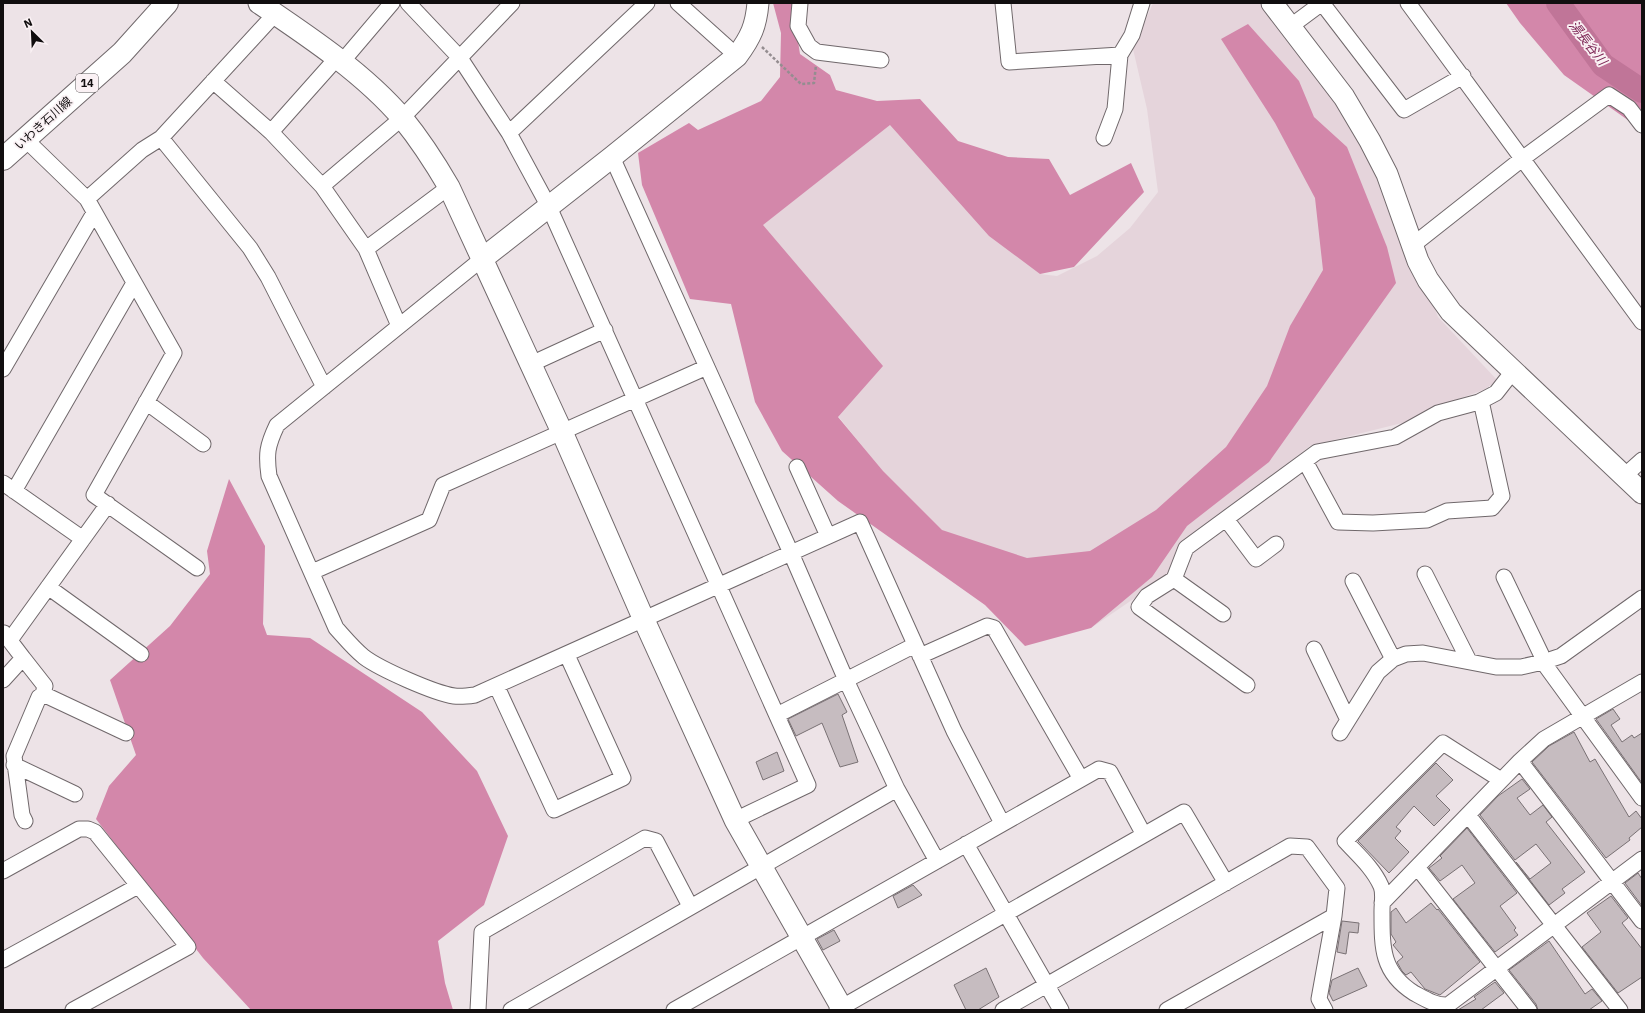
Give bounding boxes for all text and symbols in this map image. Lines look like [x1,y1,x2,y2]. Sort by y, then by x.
north arrow [12,12,52,52]
text: N [21,15,34,31]
water label: 湯長谷川 [1565,17,1612,70]
road number: 14 [76,74,98,92]
street label: いわき石川線 [11,93,75,153]

